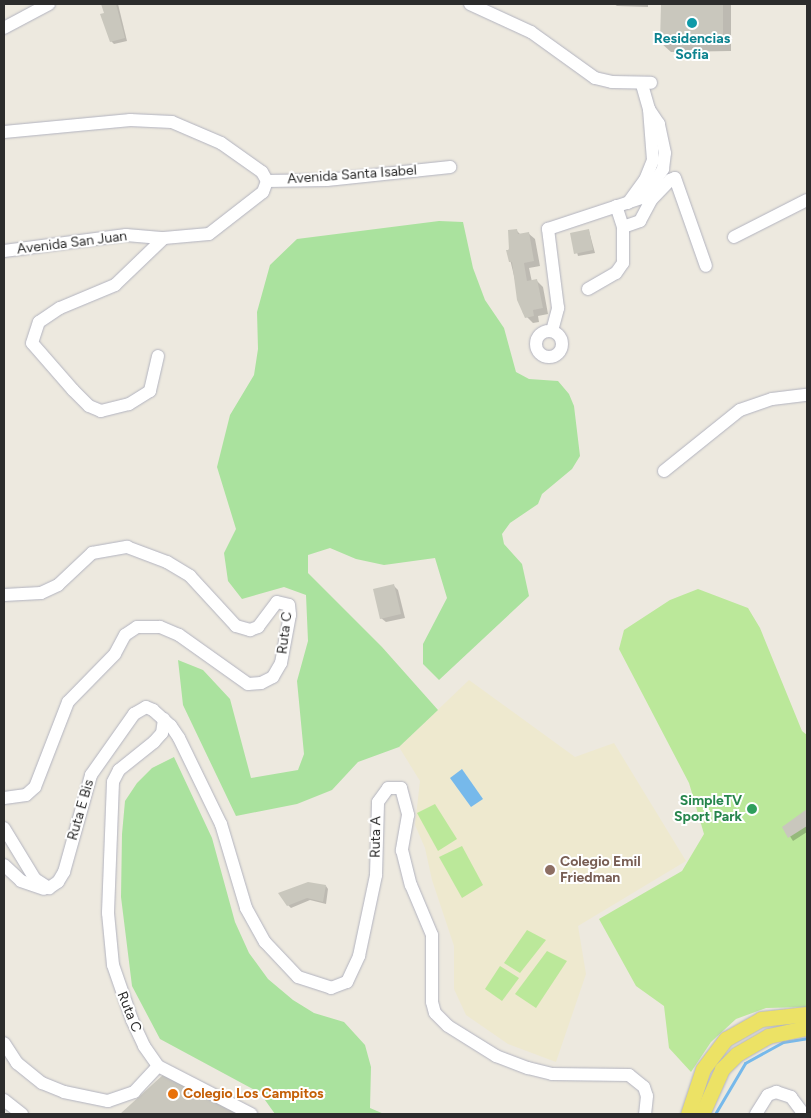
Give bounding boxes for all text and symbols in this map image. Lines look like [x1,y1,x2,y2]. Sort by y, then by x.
marker: Residencias Sofia [686,17,698,29]
place label: Residencias Sofia [654,31,730,64]
street label: Avenida Santa Isabel [287,162,417,188]
street label: Avenida San Juan [16,228,128,258]
street label: Ruta C [274,611,296,655]
street label: Ruta E Bis [64,778,98,842]
place label: SimpleTV Sport Park [674,793,742,826]
marker: SimpleTV Sport Park [746,803,758,815]
street label: Ruta A [367,816,385,858]
place label: Colegio Emil Friedman [560,854,641,886]
marker: Colegio Emil Friedman [544,864,556,876]
street label: Ruta C [113,989,145,1035]
place label: Colegio Los Campitos [183,1086,324,1102]
marker: Colegio Los Campitos [167,1088,179,1100]

